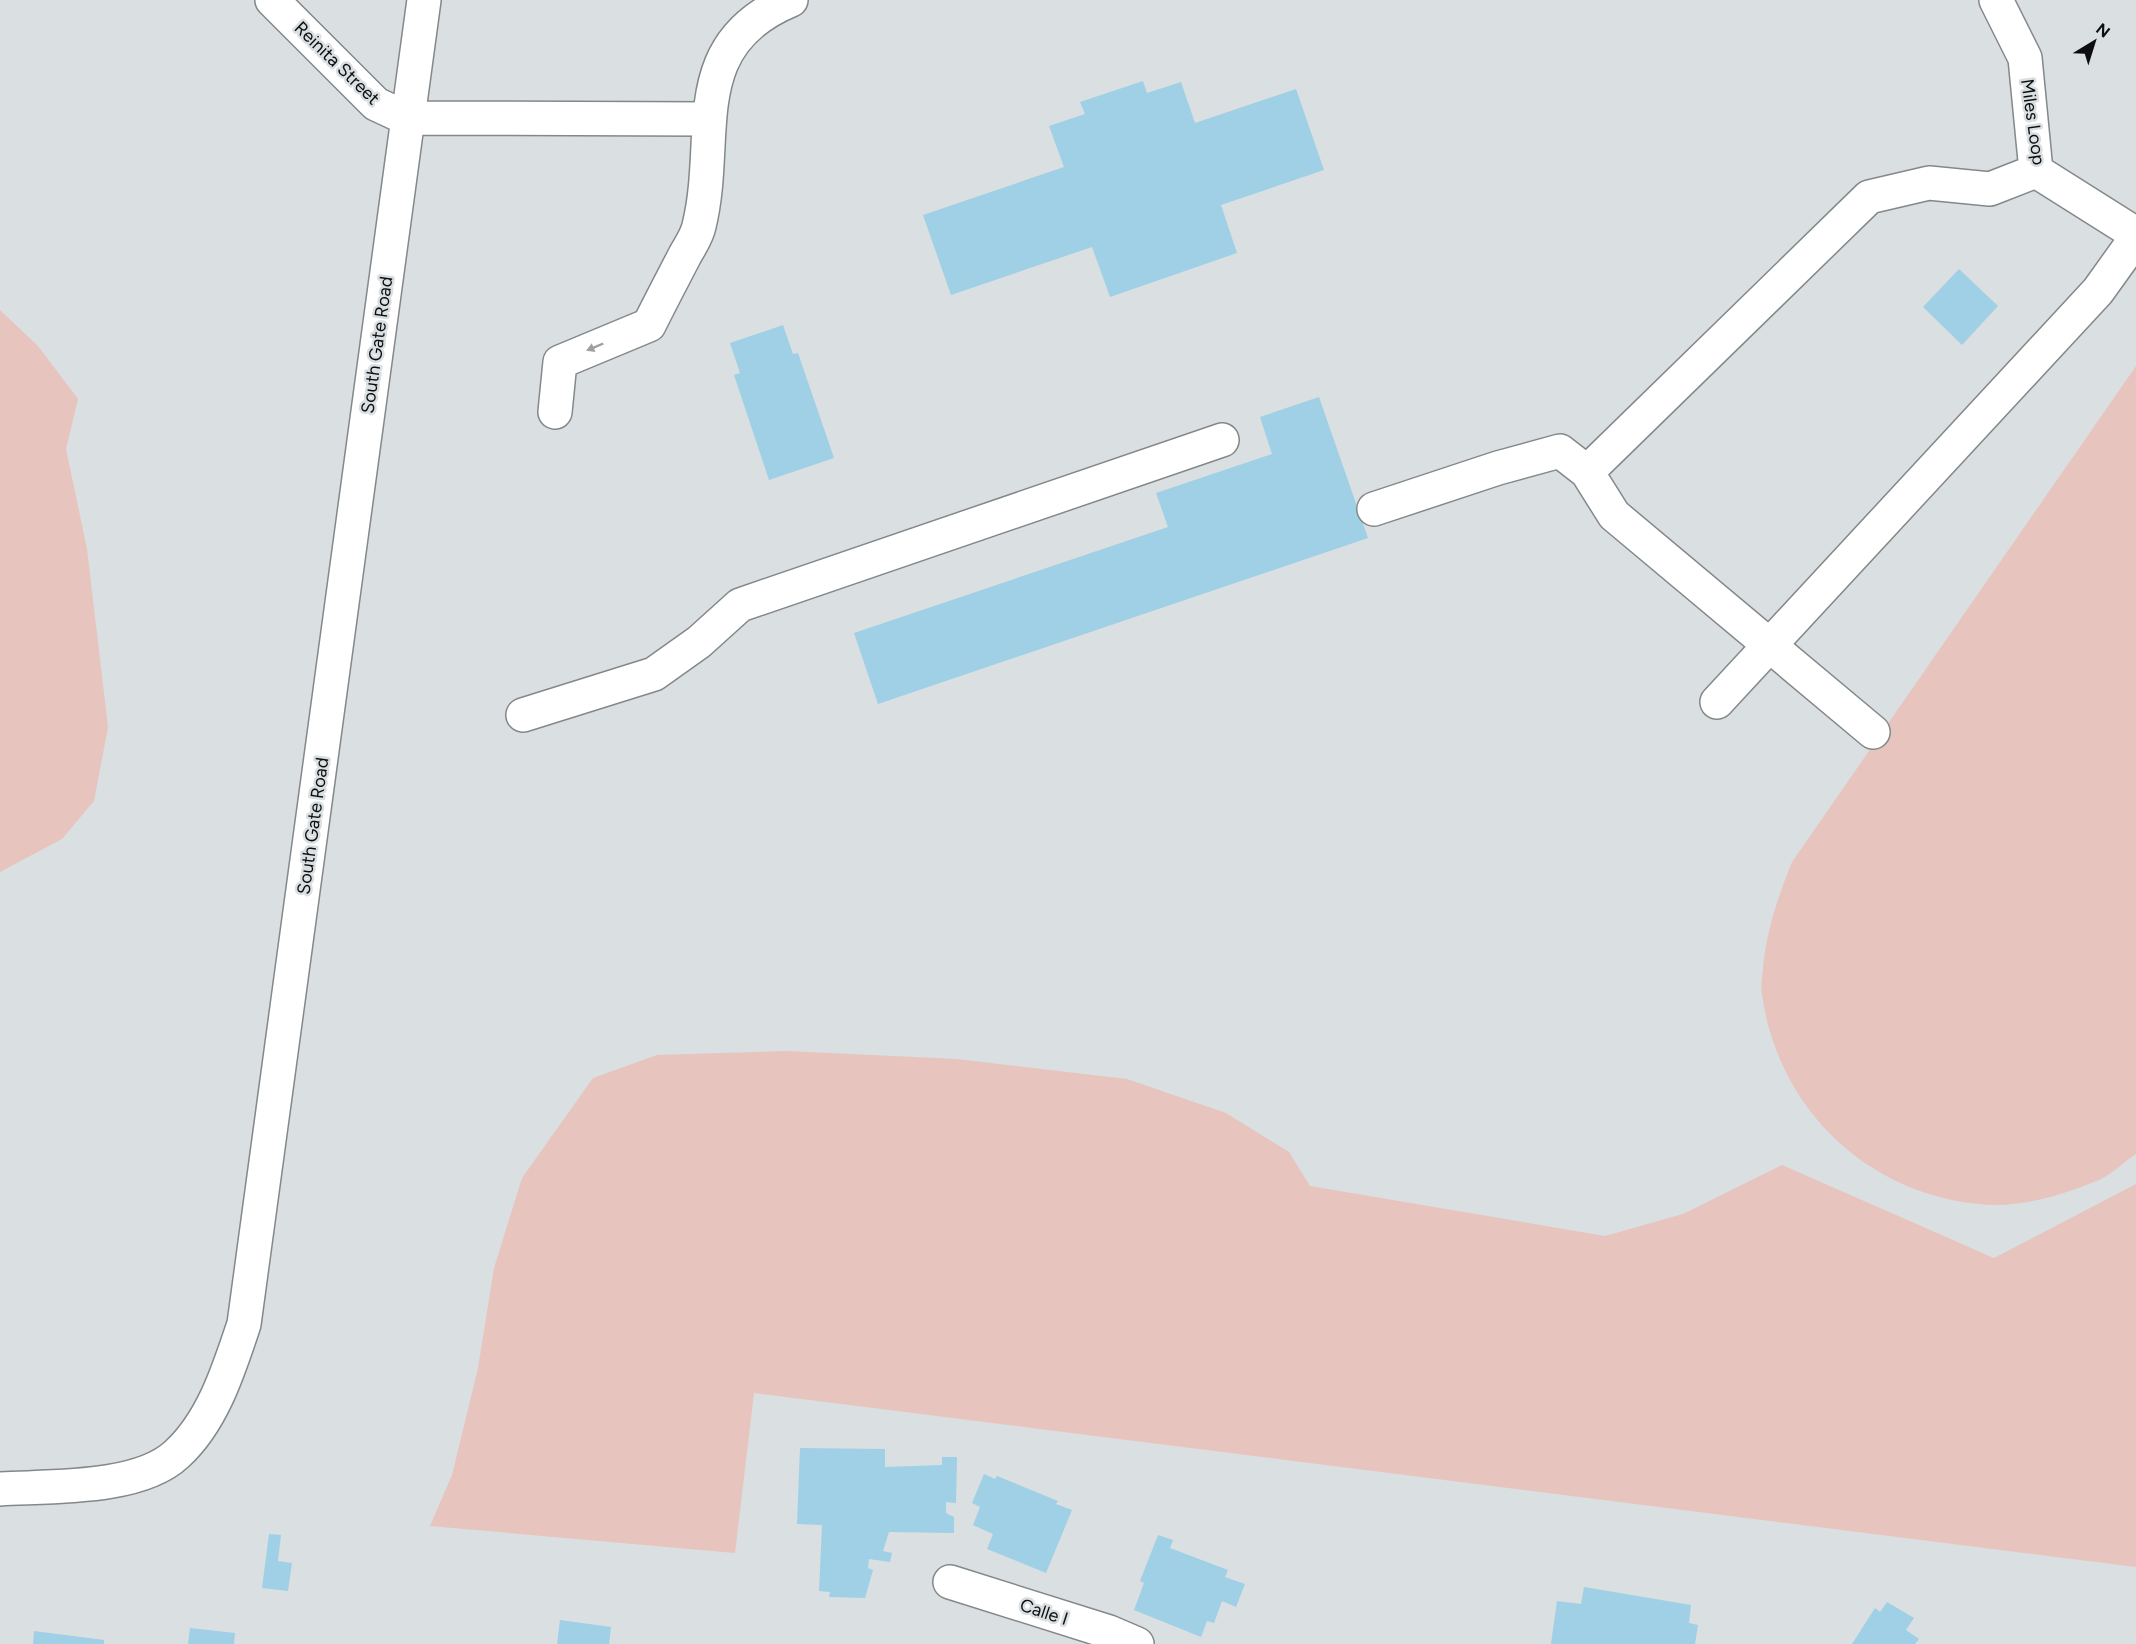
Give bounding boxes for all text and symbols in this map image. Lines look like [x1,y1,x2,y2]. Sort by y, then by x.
north arrow [2064,12,2124,72]
street label: Reinita Street [290,17,384,109]
text: N [2092,19,2114,42]
street label: Miles Loop [2016,77,2050,167]
street label: South Gate Road [356,275,398,415]
one-way arrow [586,342,604,352]
street label: South Gate Road [292,756,334,896]
street label: Calle I [1017,1594,1071,1630]

